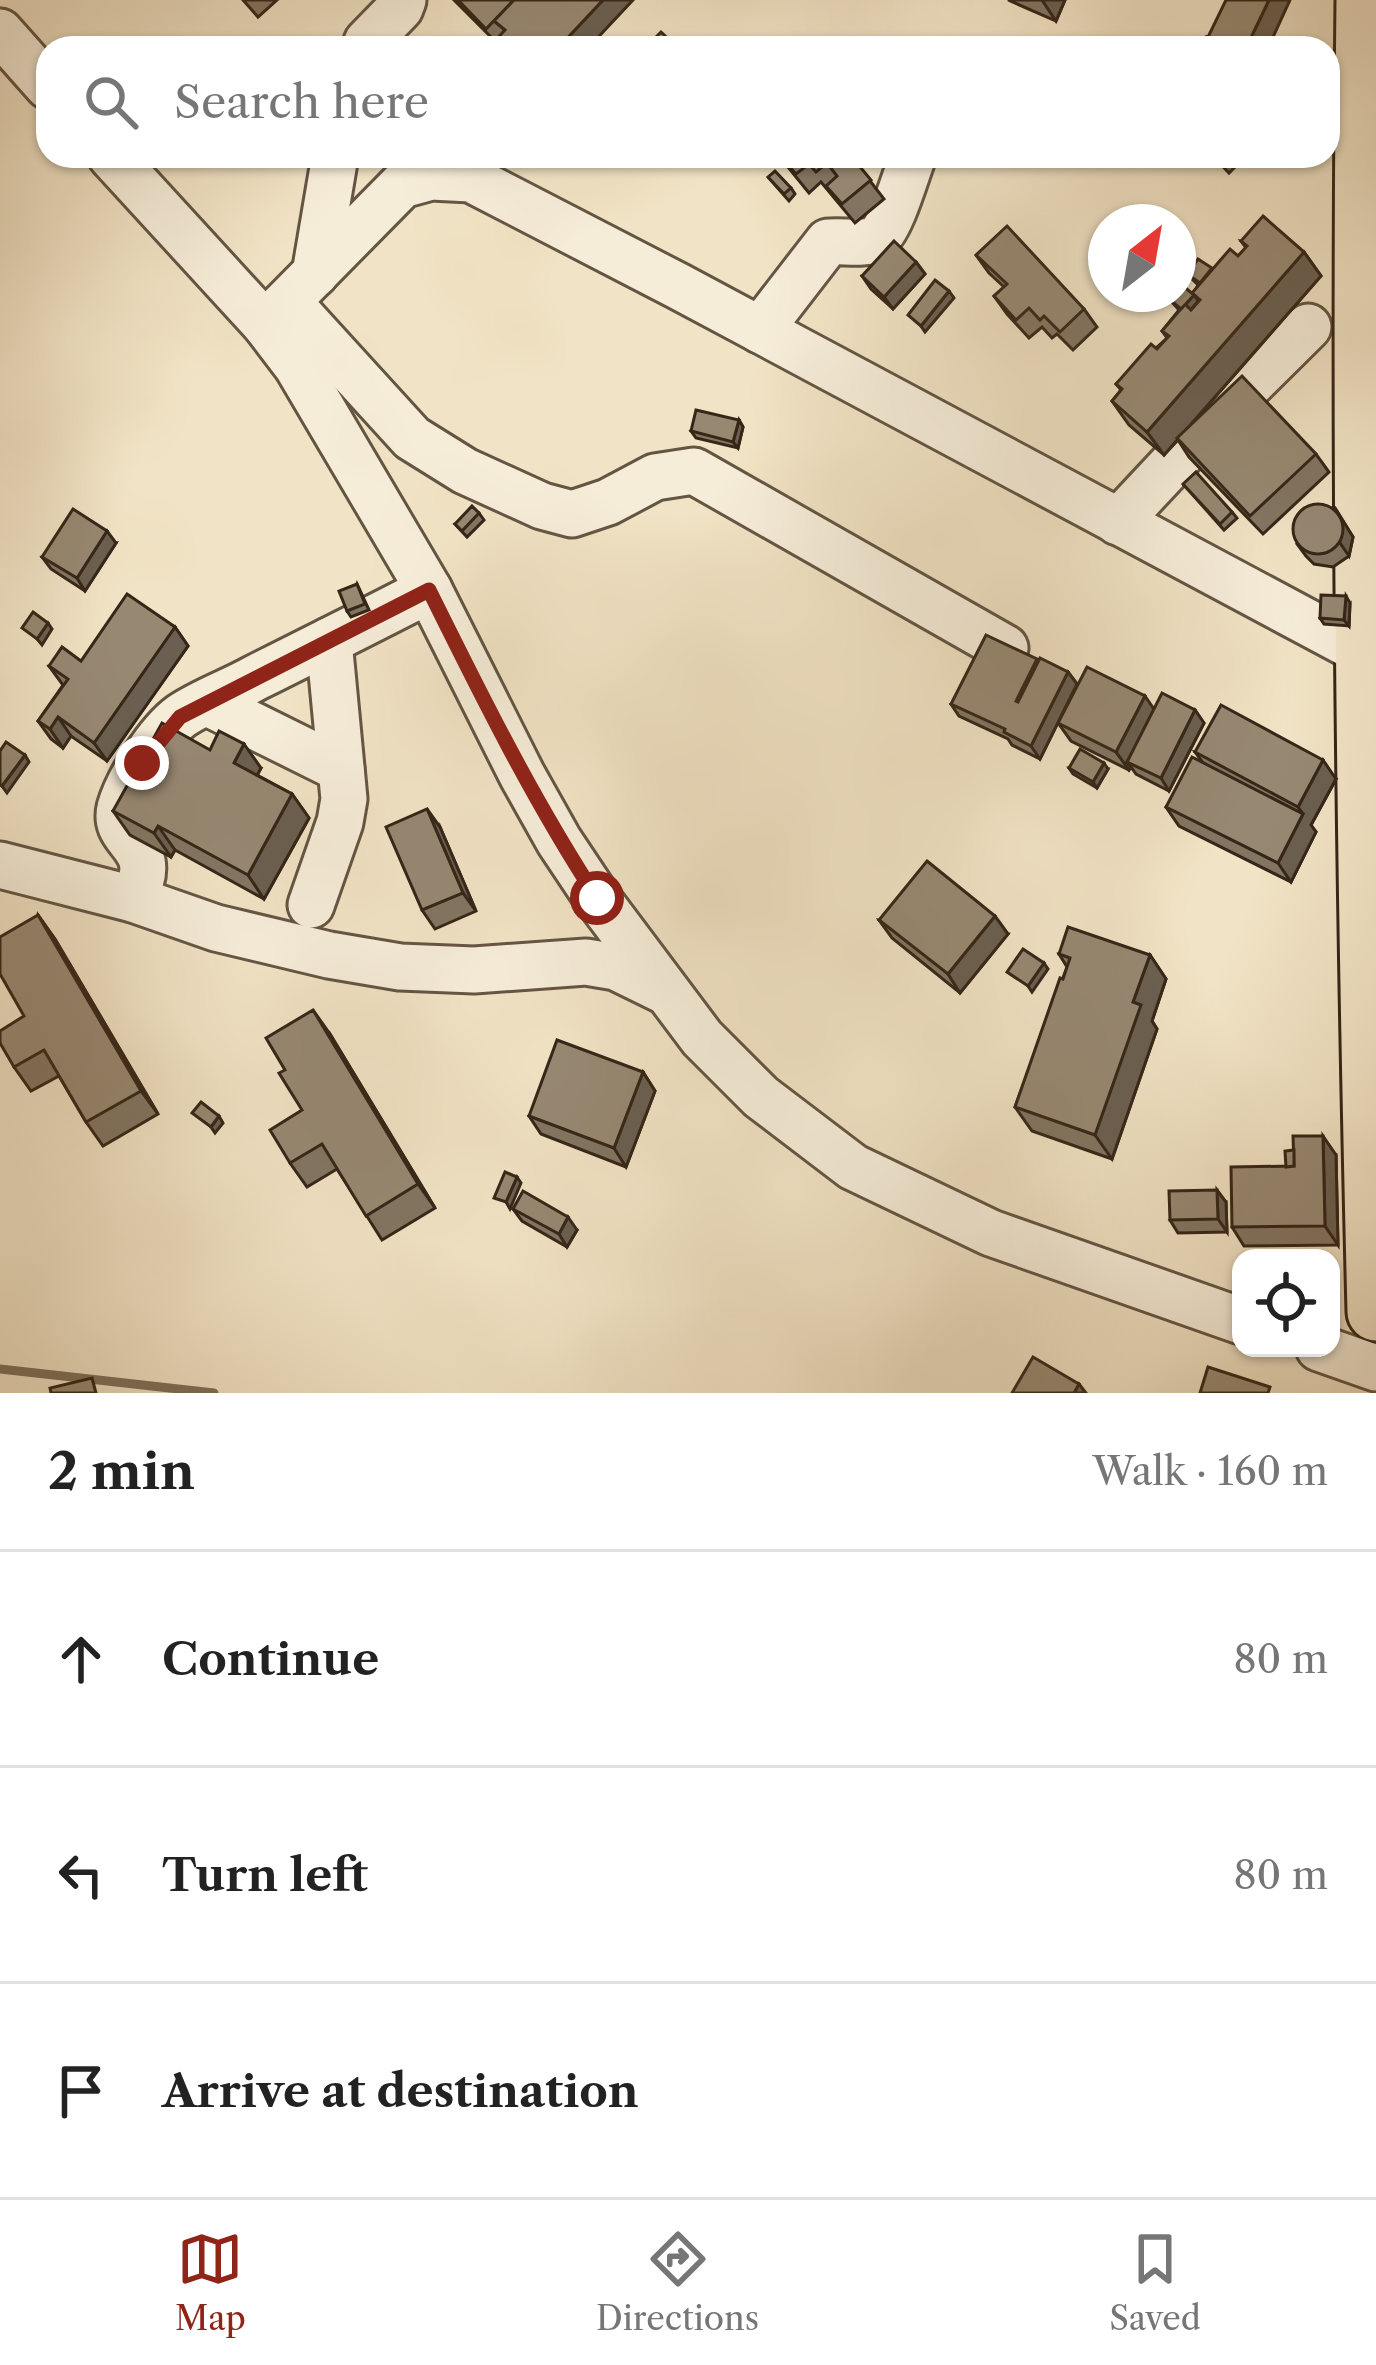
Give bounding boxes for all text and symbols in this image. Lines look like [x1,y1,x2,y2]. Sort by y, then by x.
search box [36,36,1340,168]
icon: search [78,69,144,135]
text: Search here [174,74,429,130]
north arrow [1088,204,1196,312]
route end [115,736,169,790]
route start [570,871,624,925]
map controls [1232,1249,1340,1357]
button: locate [1232,1249,1340,1357]
text: 2 min [48,1440,195,1502]
text: Walk · 160 m [1092,1447,1328,1495]
icon: ahead [48,1626,114,1692]
text: Continue [162,1631,379,1687]
text: 80 m [1233,1635,1328,1683]
icon: left [48,1842,114,1908]
text: Turn left [162,1847,368,1903]
text: 80 m [1233,1851,1328,1899]
icon: arrive [48,2058,114,2124]
text: Arrive at destination [162,2063,639,2119]
tab: Map [175,2226,246,2339]
tab: Directions [596,2226,759,2339]
tab: Saved [1109,2226,1201,2339]

